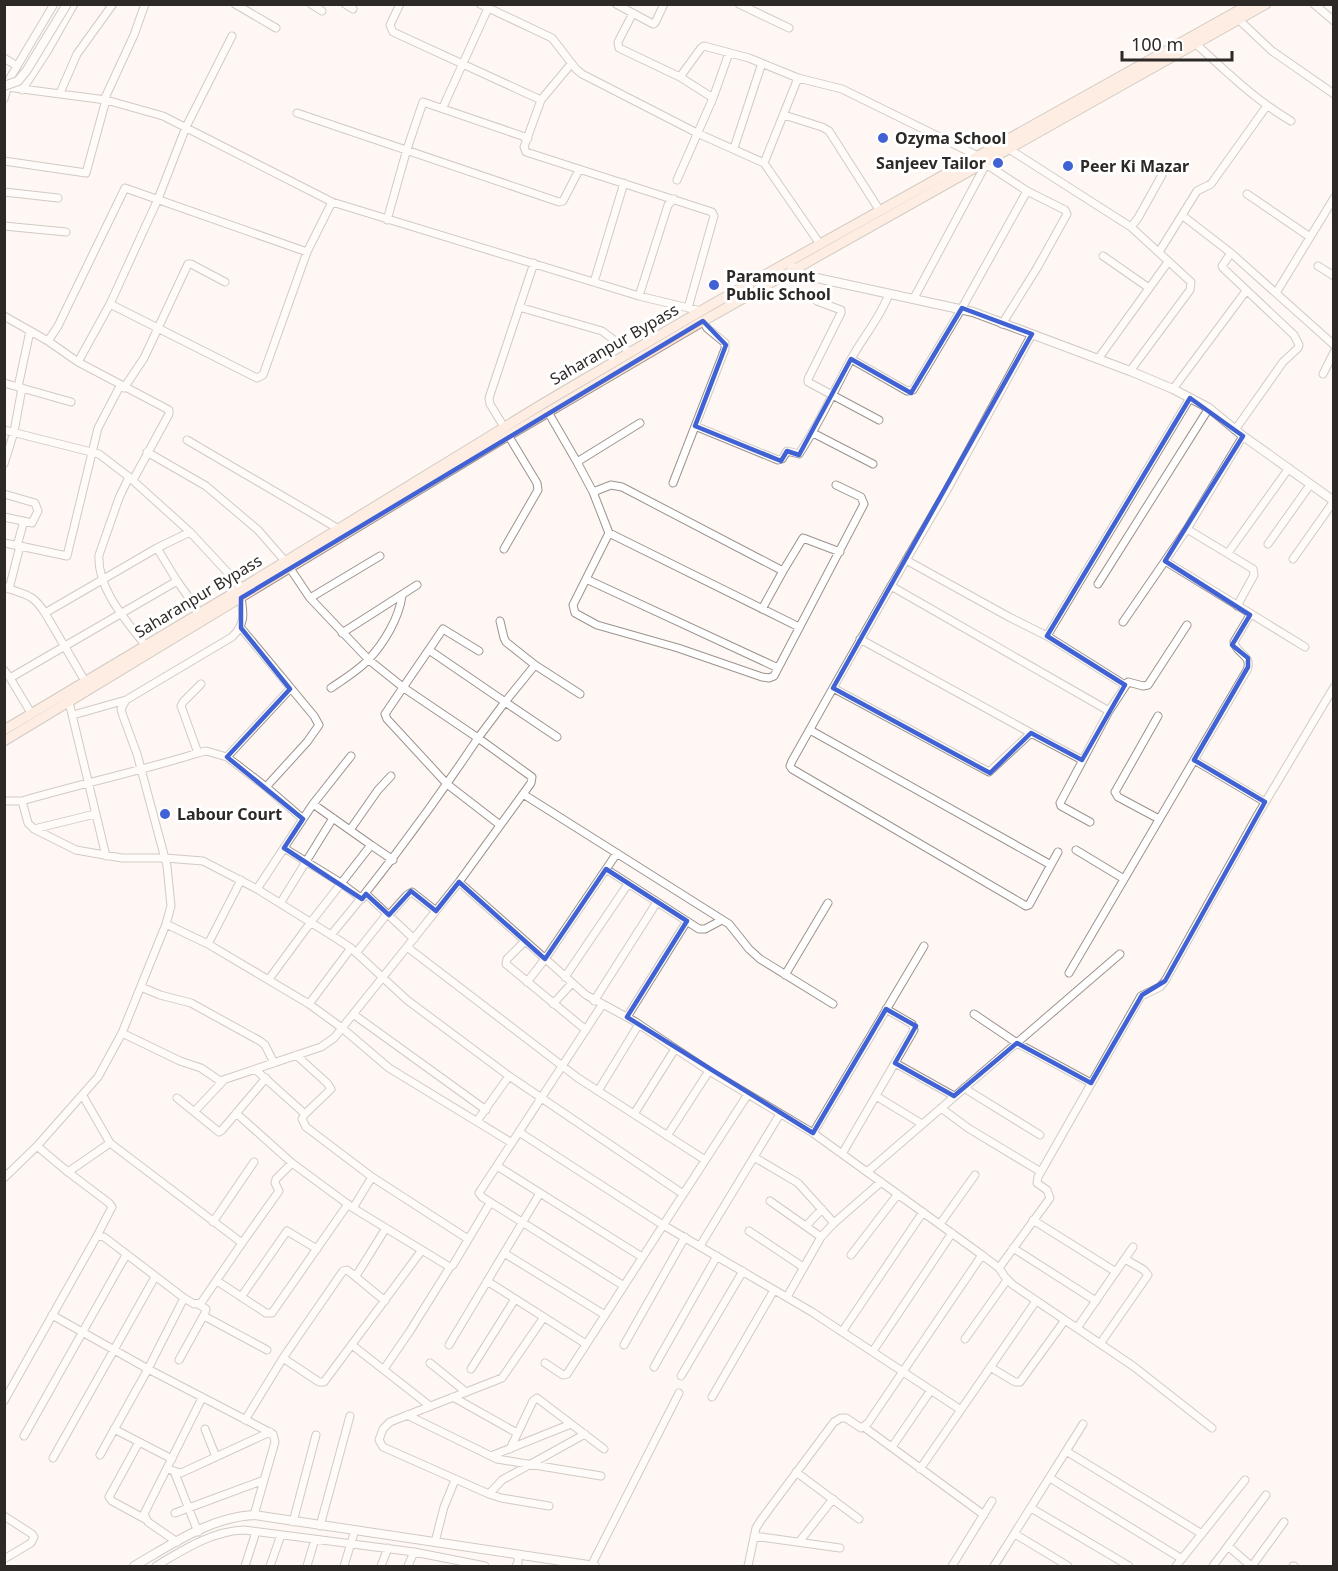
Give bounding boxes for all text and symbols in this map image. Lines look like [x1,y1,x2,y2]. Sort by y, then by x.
scale bar [1122,24,1232,62]
text: 100 m [1131,32,1183,56]
place label: Ozyma School [895,127,1006,149]
marker: Ozyma School [876,131,890,145]
place label: Sanjeev Tailor [876,152,986,174]
place label: Peer Ki Mazar [1080,155,1189,177]
marker: Sanjeev Tailor [991,156,1005,170]
marker: Peer Ki Mazar [1061,159,1075,173]
place label: Paramount Public School [726,265,831,305]
marker: Paramount Public School [707,278,721,292]
street label: Saharanpur Bypass [546,298,682,390]
street label: Saharanpur Bypass [130,549,266,643]
place label: Labour Court [177,803,282,825]
marker: Labour Court [158,807,172,821]

